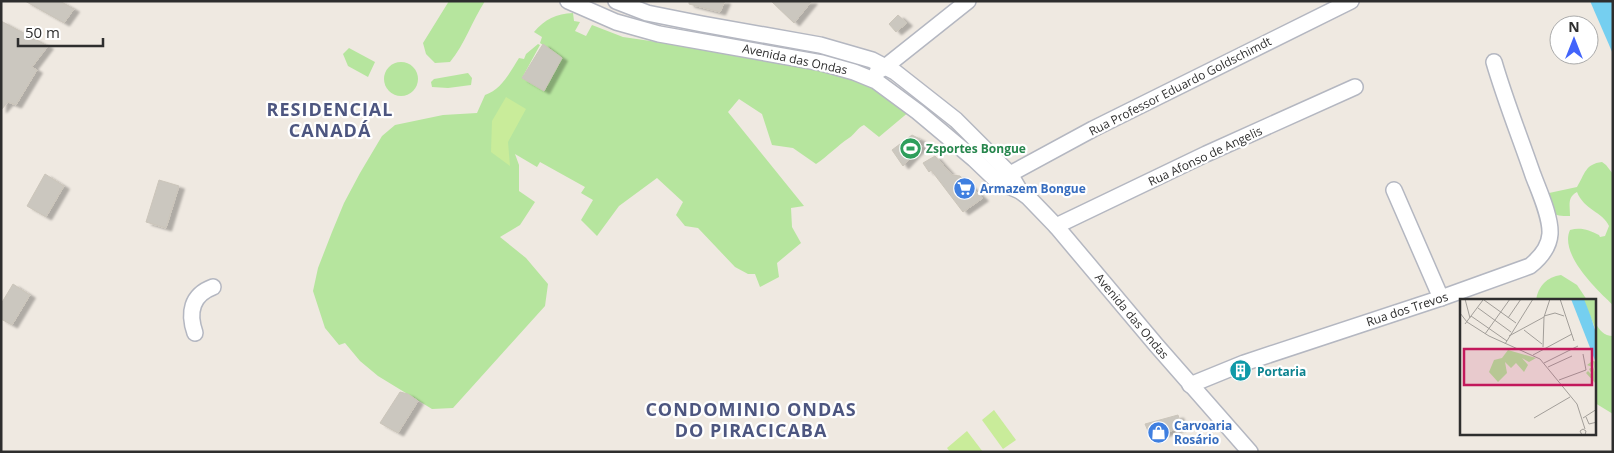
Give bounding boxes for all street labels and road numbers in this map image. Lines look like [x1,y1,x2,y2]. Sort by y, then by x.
street label: Rua Professor Eduardo Goldschimdt [1086,32,1274,140]
street label: Avenida das Ondas [741,40,849,79]
street label: Rua Afonso de Angelis [1145,122,1265,190]
street label: Avenida das Ondas [1091,270,1173,363]
street label: Rua dos Trevos [1364,288,1450,330]

